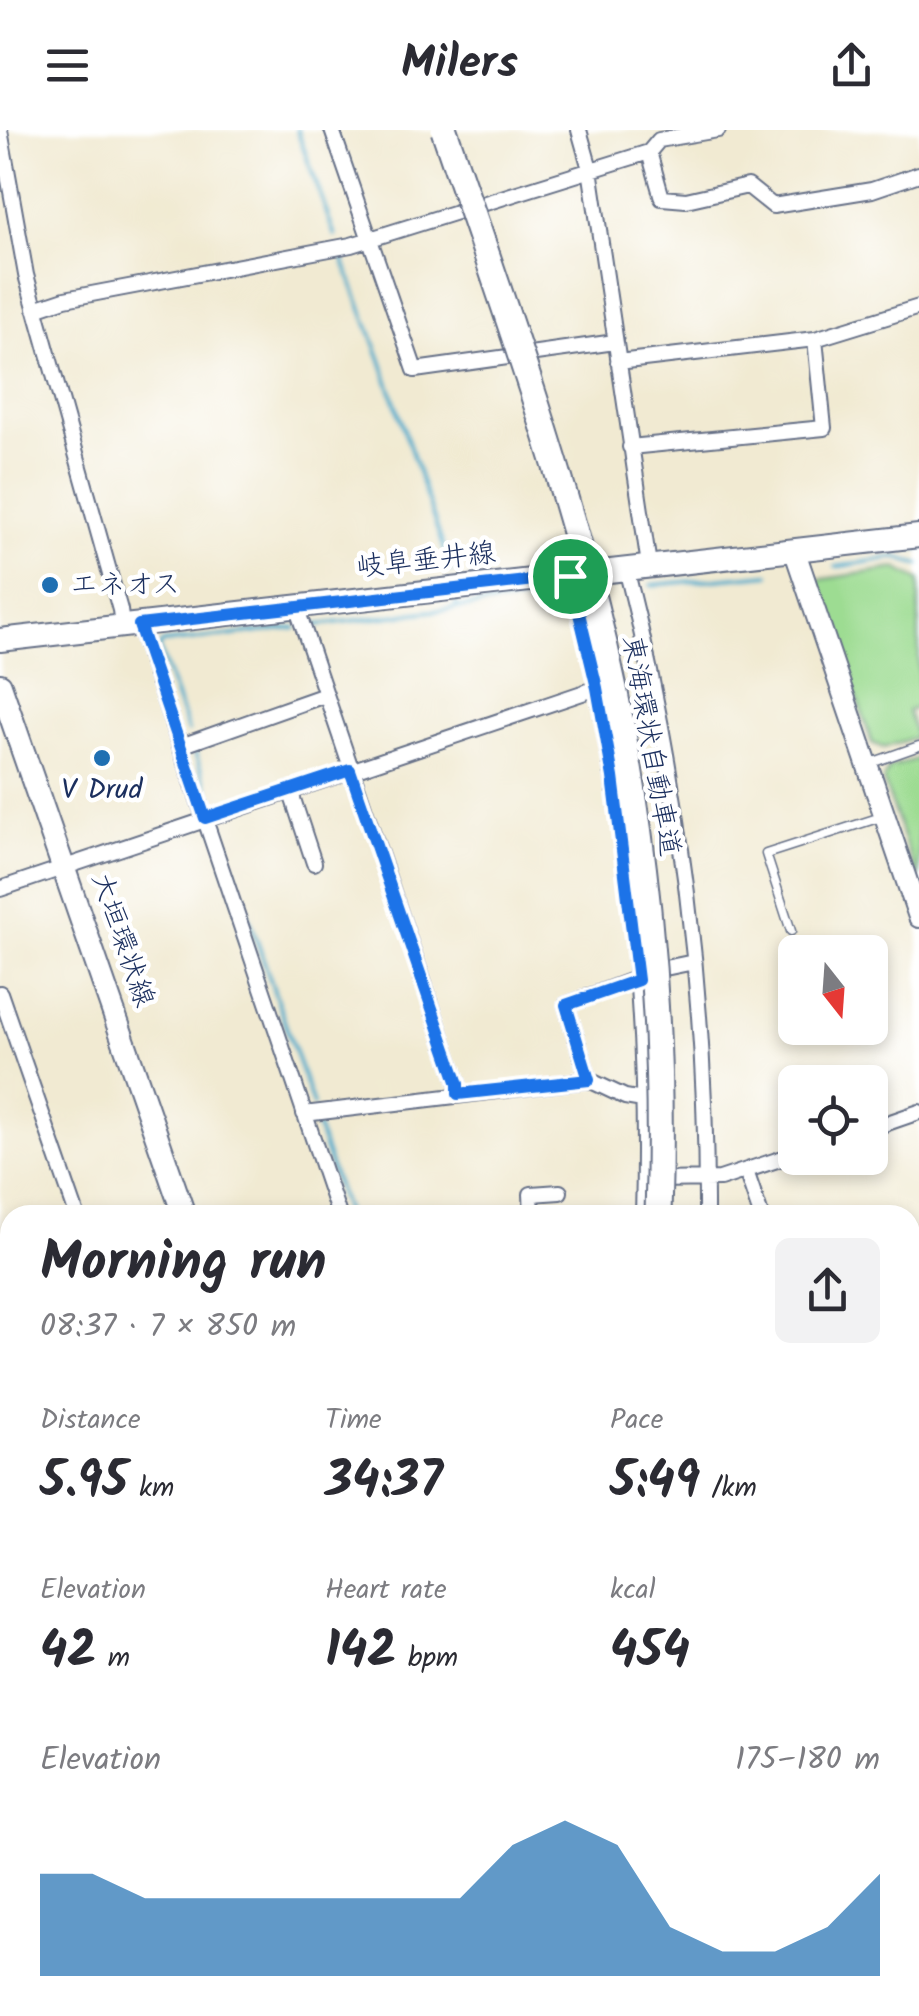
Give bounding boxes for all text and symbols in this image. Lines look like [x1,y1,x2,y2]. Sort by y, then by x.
text: Milers [401,29,518,101]
icon: menu [40,38,95,93]
icon: share [824,38,879,93]
street label: 岐阜垂井線 [354,531,498,591]
pin [528,534,613,619]
icon: arrive [543,549,598,604]
place label: エネオス [70,563,180,608]
marker: エネオス [39,574,61,596]
street label: 東海環状自動車道 [608,632,692,860]
marker: V Drud [91,747,113,769]
place label: V Drud [62,768,143,813]
street label: 大垣環状線 [78,866,166,1014]
north arrow [778,935,888,1045]
map controls [778,935,888,1175]
button: locate [778,1065,888,1175]
text: Morning run [40,1221,327,1308]
button: share [775,1238,880,1343]
text: 08:37 · 7 × 850 m [40,1302,296,1353]
text: Distance [40,1398,141,1443]
text: Time [325,1398,382,1443]
text: Pace [610,1398,663,1443]
text: 5.95 [40,1443,128,1523]
text: 34:37 [325,1443,443,1523]
text: 5:49 [610,1443,700,1523]
text: km [128,1466,174,1511]
text: /km [700,1466,757,1511]
text: Elevation [40,1568,146,1613]
text: Heart rate [325,1568,447,1613]
text: kcal [610,1568,656,1613]
text: 42 [40,1613,96,1693]
text: 142 [325,1613,397,1693]
text: 454 [610,1613,690,1693]
text: m [96,1636,130,1681]
text: bpm [397,1636,458,1681]
text: Elevation [40,1735,161,1786]
text: 175–180 m [735,1735,880,1786]

